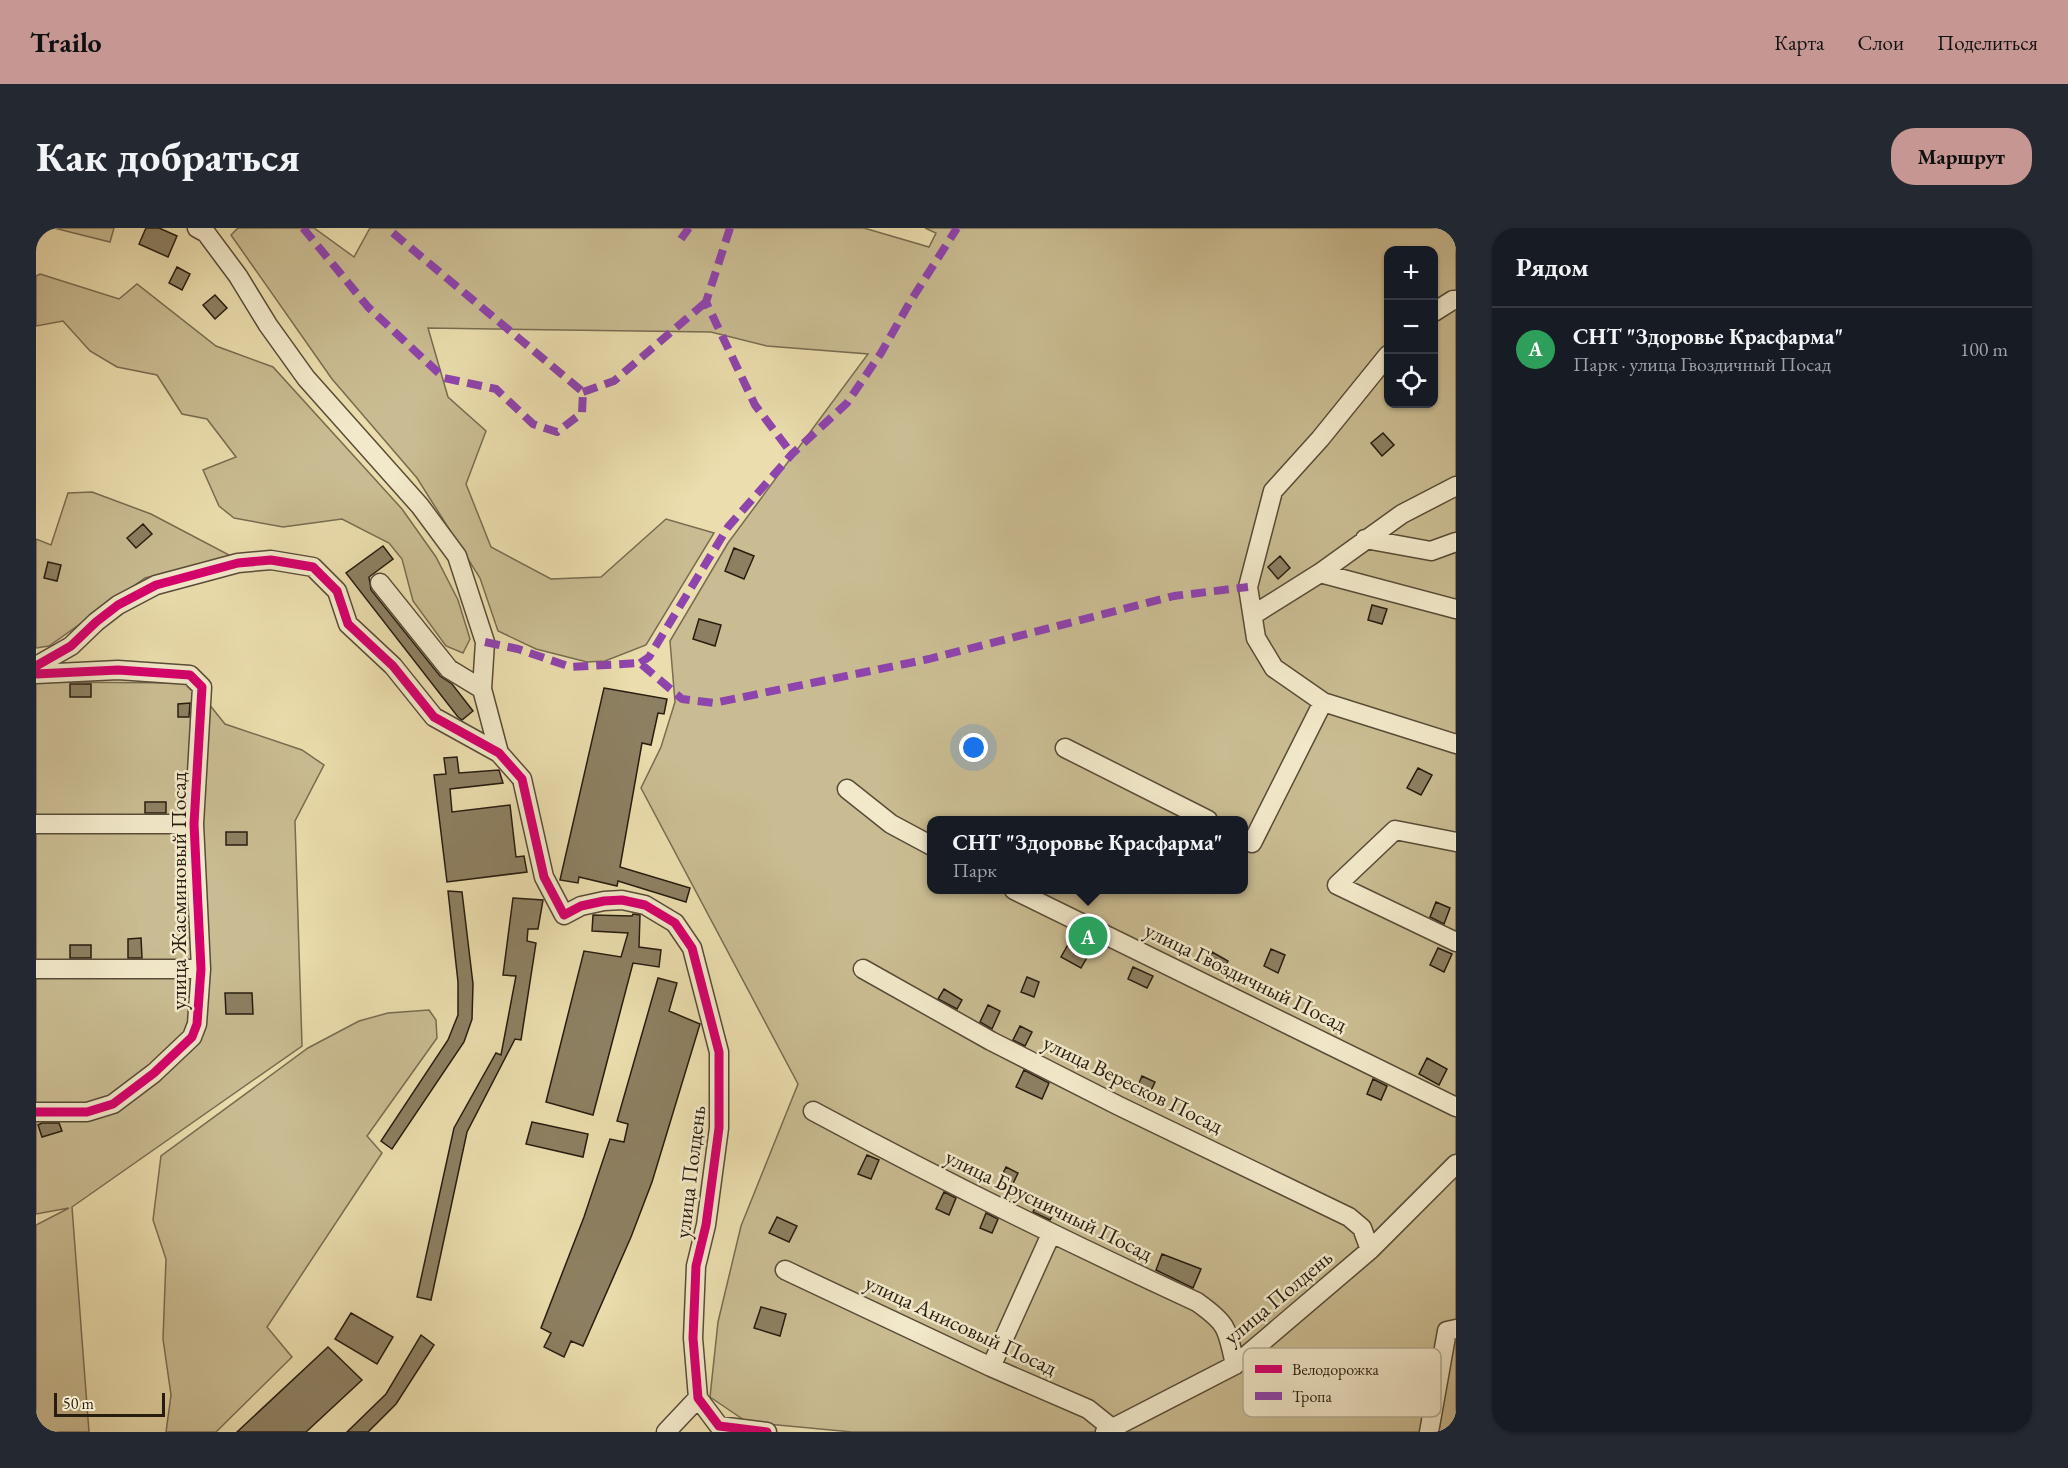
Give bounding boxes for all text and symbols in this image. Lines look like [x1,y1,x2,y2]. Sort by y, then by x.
text: Trailo [30,24,102,60]
text: Карта [1774,29,1824,56]
text: Слои [1857,29,1904,56]
text: Поделиться [1937,29,2038,56]
button: Маршрут [1891,128,2032,185]
text: Как добраться [36,129,300,184]
map controls [1384,246,1438,408]
button: + [1384,246,1438,300]
text: Рядом [1516,250,1589,284]
button: − [1384,300,1438,354]
text: СНТ "Здоровье Красфарма" [1573,322,1843,351]
text: A [1528,336,1543,362]
text: 100 m [1960,336,2008,362]
text: Парк · улица Гвоздичный Посад [1573,351,1831,377]
button: locate [1384,354,1438,408]
your location [959,733,988,762]
street label: улица Жасминовый Посад [164,772,193,1010]
popup [927,816,1248,894]
text: СНТ "Здоровье Красфарма" [952,828,1223,857]
text: Парк [952,857,997,883]
pin: A [1068,914,1108,958]
street label: улица Гвоздичный Посад [1140,915,1352,1039]
street label: улица Вересков Посад [1038,1028,1228,1140]
street label: улица Полдень [667,1104,713,1240]
street label: улица Брусничный Посад [940,1142,1158,1268]
street label: улица Полдень [1217,1243,1339,1351]
street label: улица Анисовый Посад [860,1268,1062,1382]
legend [1243,1348,1441,1417]
text: Велодорожка [1292,1359,1379,1380]
text: Тропа [1292,1386,1332,1407]
scale bar [54,1390,165,1418]
text: 50 m [63,1393,94,1414]

